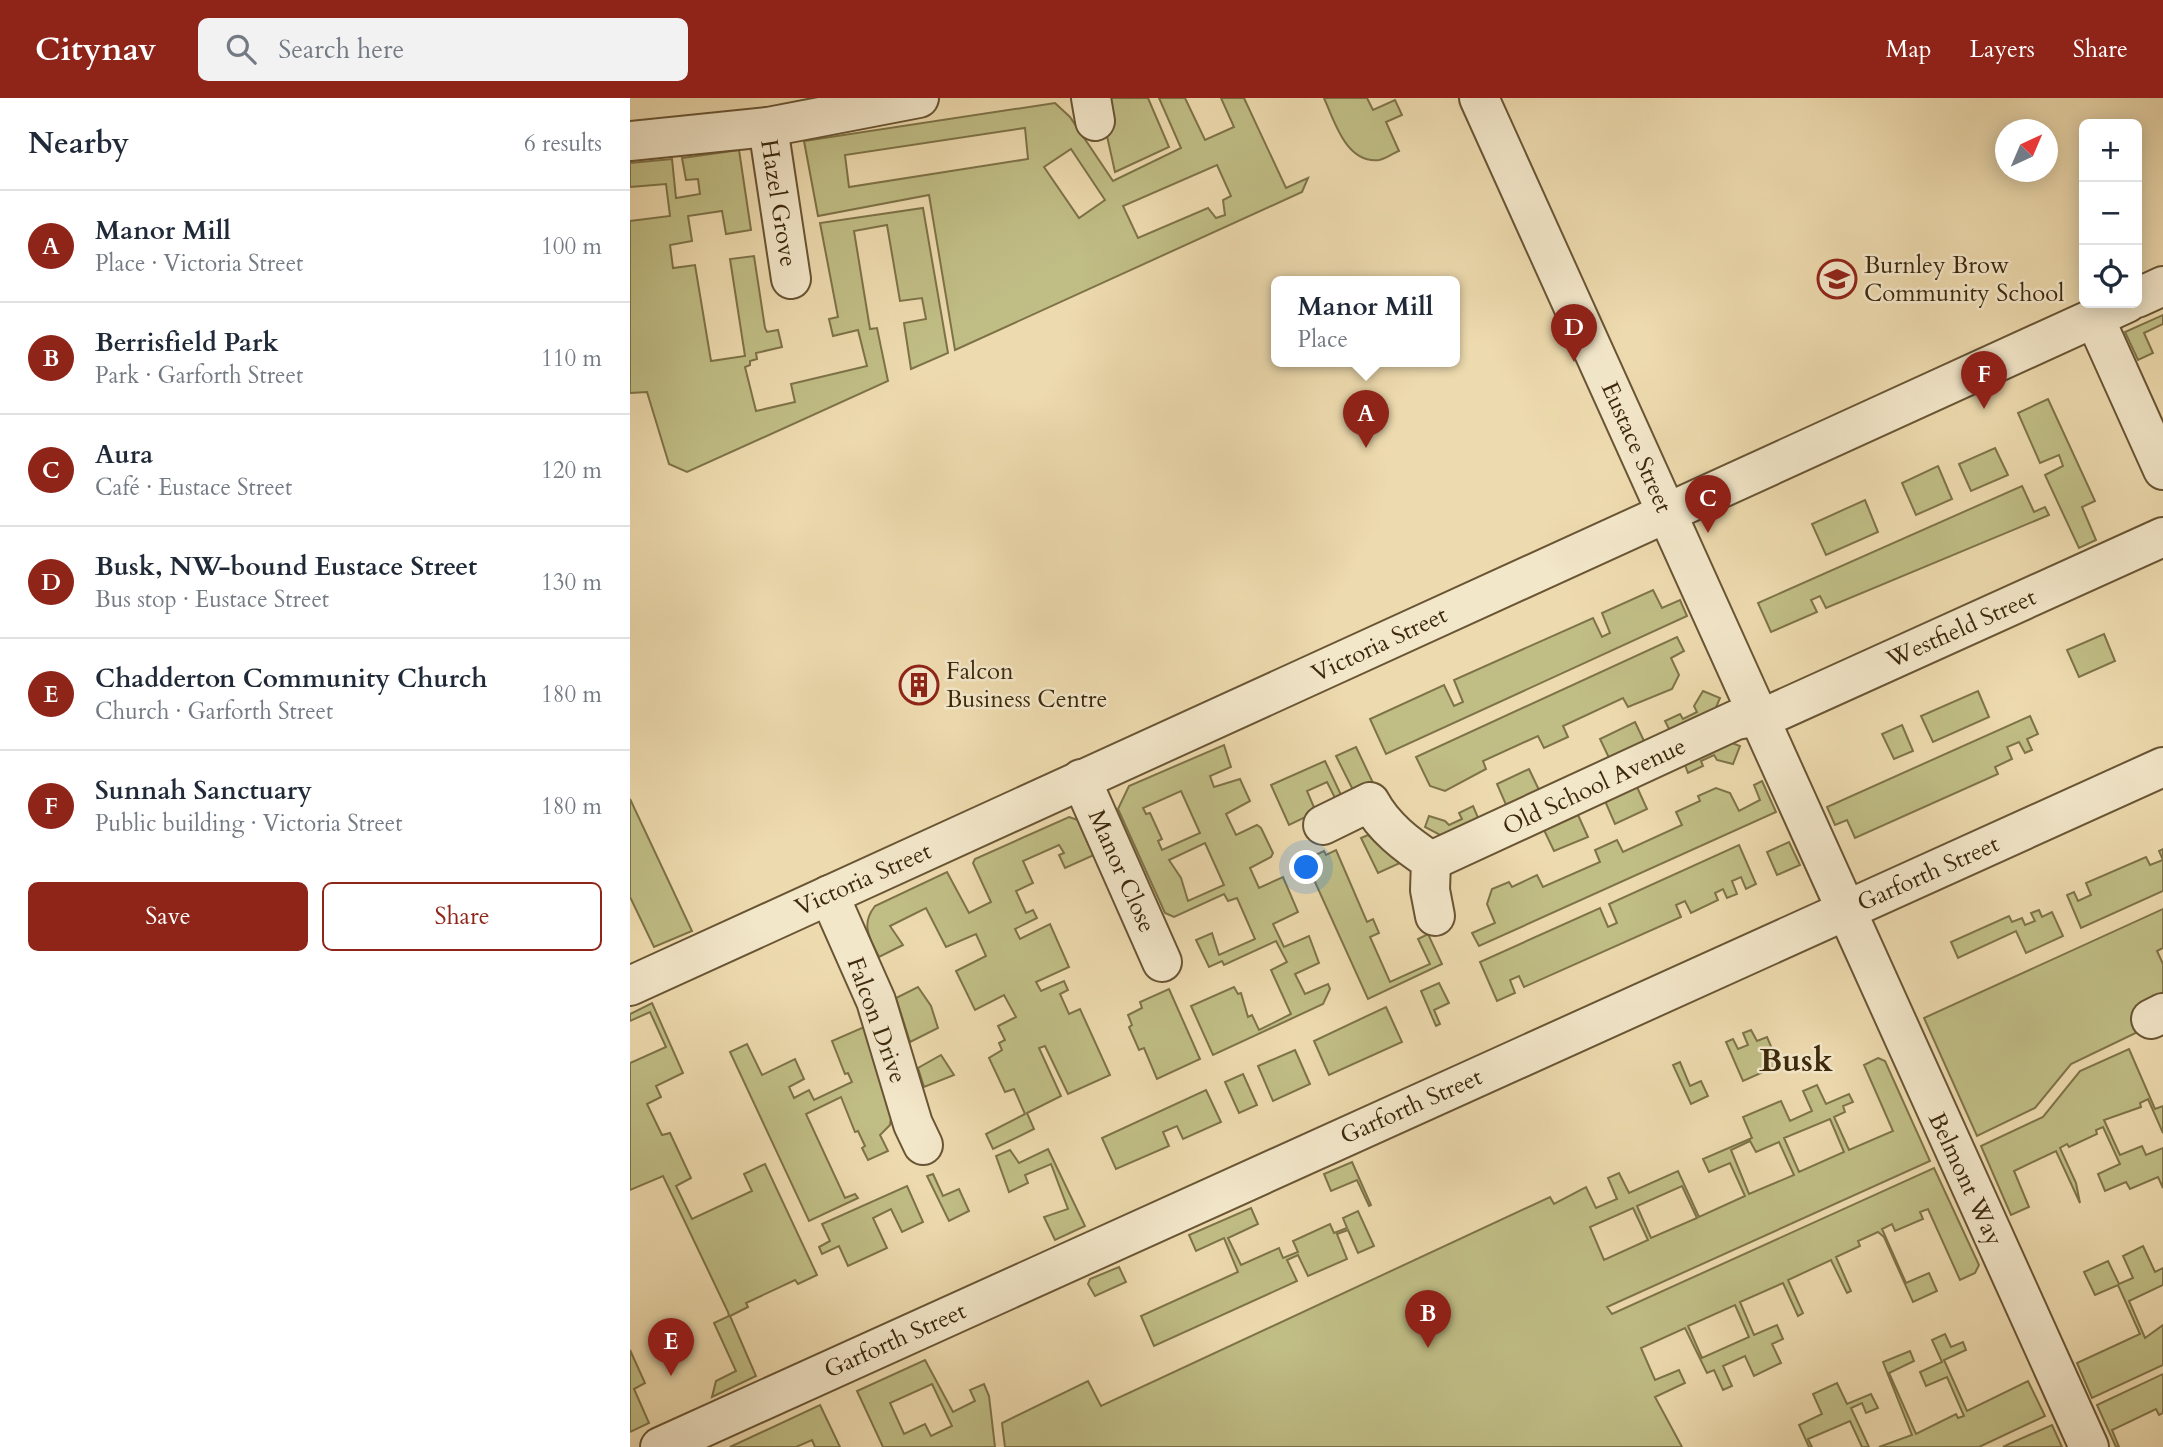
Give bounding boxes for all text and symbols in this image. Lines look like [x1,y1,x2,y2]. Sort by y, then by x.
search box [198,18,688,81]
text: Citynav [35,27,156,72]
icon: search [222,30,260,68]
text: Search here [278,32,404,67]
text: Map [1886,33,1932,66]
text: Layers [1970,33,2035,66]
text: Share [2073,33,2128,66]
north arrow [1995,119,2058,182]
map controls [2079,119,2142,308]
button: + [2079,119,2142,182]
text: Nearby [28,123,129,164]
text: 6 results [524,128,602,159]
street label: Hazel Grove [752,137,805,269]
button: − [2079,182,2142,245]
text: Manor Mill [95,213,231,248]
text: A [42,231,60,262]
text: 100 m [541,231,602,262]
button: locate [2079,245,2142,308]
text: Place · Victoria Street [95,248,303,279]
place label: Burnley Brow Community School [1864,249,2064,310]
school or university icon: Burnley Brow Community School [1816,258,1858,300]
popup [1271,276,1460,367]
text: Manor Mill [1298,289,1433,324]
pin: D [1551,304,1597,362]
text: Place [1298,324,1348,355]
text: Berrisfield Park [95,325,279,360]
text: B [43,343,59,374]
text: 110 m [541,343,602,374]
pin: F [1961,351,2007,409]
text: Park · Garforth Street [95,360,303,391]
street label: Eustace Street [1593,377,1680,518]
pin: A [1343,390,1389,448]
text: Aura [95,437,153,472]
text: C [42,455,60,486]
text: 120 m [541,455,602,486]
text: Café · Eustace Street [95,472,292,503]
pin: C [1685,475,1731,533]
text: Busk, NW-bound Eustace Street [95,549,477,584]
text: D [41,567,61,598]
text: 130 m [541,567,602,598]
street label: Westfield Street [1880,581,2042,677]
text: Bus stop · Eustace Street [95,584,329,615]
street label: Victoria Street [1306,598,1453,690]
place label: Falcon Business Centre [946,655,1107,716]
text: Chadderton Community Church [95,661,487,696]
building icon: Falcon Business Centre [898,664,940,706]
text: E [44,679,58,710]
text: 180 m [541,679,602,710]
text: Church · Garforth Street [95,696,333,727]
street label: Old School Avenue [1497,730,1691,843]
text: Sunnah Sanctuary [95,773,312,808]
text: F [44,791,58,822]
text: 180 m [541,791,602,822]
street label: Manor Close [1080,805,1163,938]
text: Public building · Victoria Street [95,808,403,839]
street label: Garforth Street [1852,827,2005,919]
street label: Victoria Street [790,835,937,924]
your location [1289,850,1323,884]
button: Save [28,882,308,951]
button: Share [322,882,602,951]
street label: Falcon Drive [838,952,915,1088]
district label: Busk [1759,1039,1833,1083]
street label: Garforth Street [1335,1060,1488,1152]
street label: Belmont Way [1920,1107,2011,1252]
pin: B [1405,1290,1451,1348]
street label: Garforth Street [819,1294,972,1386]
pin: E [648,1318,694,1376]

